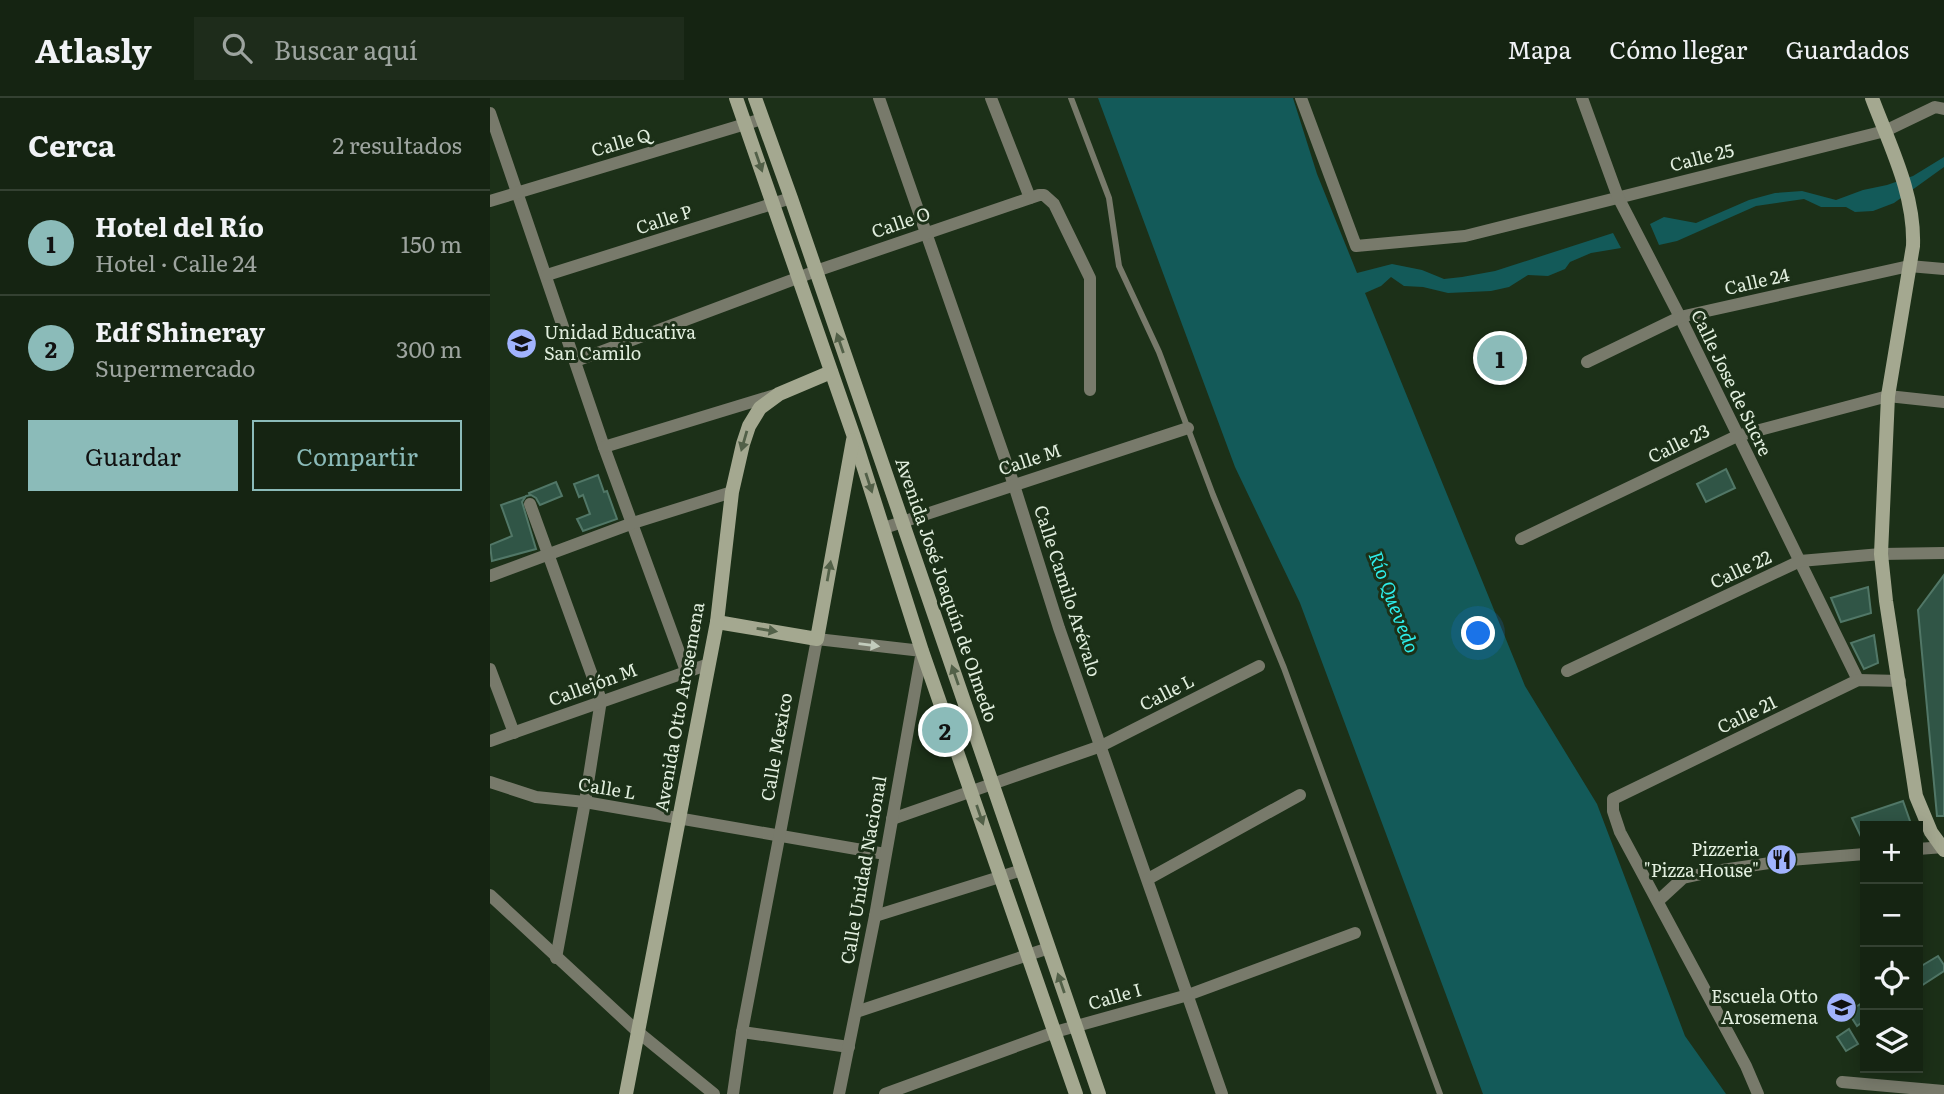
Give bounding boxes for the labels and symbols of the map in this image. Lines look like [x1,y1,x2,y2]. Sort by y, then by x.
street label: Calle Q [588,120,656,163]
street label: Calle 25 [1667,136,1737,178]
one-way arrow [754,152,765,173]
street label: Calle P [632,197,695,240]
street label: Calle O [867,199,934,244]
street label: Calle 24 [1721,260,1792,301]
street label: Calle Jose de Sucre [1685,305,1780,460]
place label: Unidad Educativa San Camilo [544,318,696,366]
school or university icon: Unidad Educativa San Camilo [504,326,538,360]
pin: 1 [1477,332,1523,384]
one-way arrow [834,333,845,354]
street label: Calle 23 [1643,416,1714,469]
one-way arrow [739,431,749,452]
street label: Calle M [994,436,1065,481]
street label: Avenida José Joaquín de Olmedo [889,454,1005,725]
one-way arrow [864,473,875,494]
street label: Calle Camilo Arévalo [1028,501,1109,680]
street label: Calle 22 [1705,543,1776,595]
water label: Río Quevedo [1363,547,1427,657]
one-way arrow [824,560,835,582]
street label: Avenida Otto Arosemena [647,600,710,814]
your location [1461,616,1495,650]
one-way arrow [756,625,778,636]
one-way arrow [858,640,880,651]
street label: Callejón M [544,655,641,712]
one-way arrow [949,665,960,686]
street label: Calle L [1134,666,1198,717]
street label: Calle 21 [1712,688,1781,740]
street label: Calle Mexico [753,690,798,803]
pin: 2 [922,704,968,756]
street label: Calle L [576,770,638,805]
street label: Calle Unidad Nacional [833,773,892,966]
one-way arrow [975,805,986,826]
place label: Pizzeria "Pizza House" [1644,835,1759,883]
restaurant icon: Pizzeria "Pizza House" [1765,843,1799,877]
one-way arrow [1055,973,1066,994]
street label: Calle I [1085,975,1144,1016]
place label: Escuela Otto Arosemena [1711,982,1818,1030]
school or university icon: Escuela Otto Arosemena [1824,990,1858,1024]

